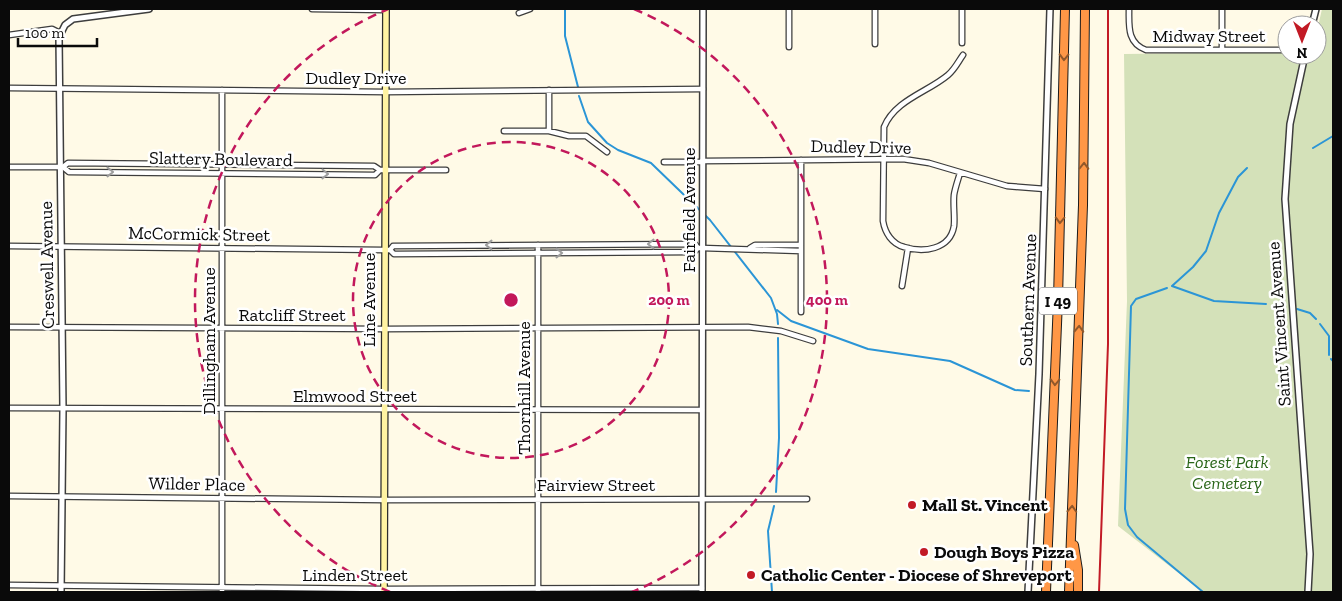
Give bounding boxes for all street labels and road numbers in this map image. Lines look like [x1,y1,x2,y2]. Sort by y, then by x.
street label: Midway Street [1152,25,1266,47]
street label: Dudley Drive [306,67,406,89]
street label: Dudley Drive [810,135,912,159]
street label: Slattery Boulevard [149,147,293,171]
street label: Fairfield Avenue [678,147,700,273]
street label: Creswell Avenue [35,201,59,329]
street label: McCormick Street [128,222,270,246]
street label: Southern Avenue [1015,233,1041,367]
street label: Saint Vincent Avenue [1262,241,1296,407]
street label: Line Avenue [358,253,380,347]
street label: Dillingham Avenue [198,267,220,415]
road number: I 49 [1039,288,1077,314]
street label: Ratcliff Street [238,304,346,326]
street label: Thornhill Avenue [513,321,535,455]
street label: Elmwood Street [293,385,417,407]
street label: Wilder Place [149,472,245,496]
street label: Fairview Street [537,474,656,496]
street label: Linden Street [302,564,408,586]

